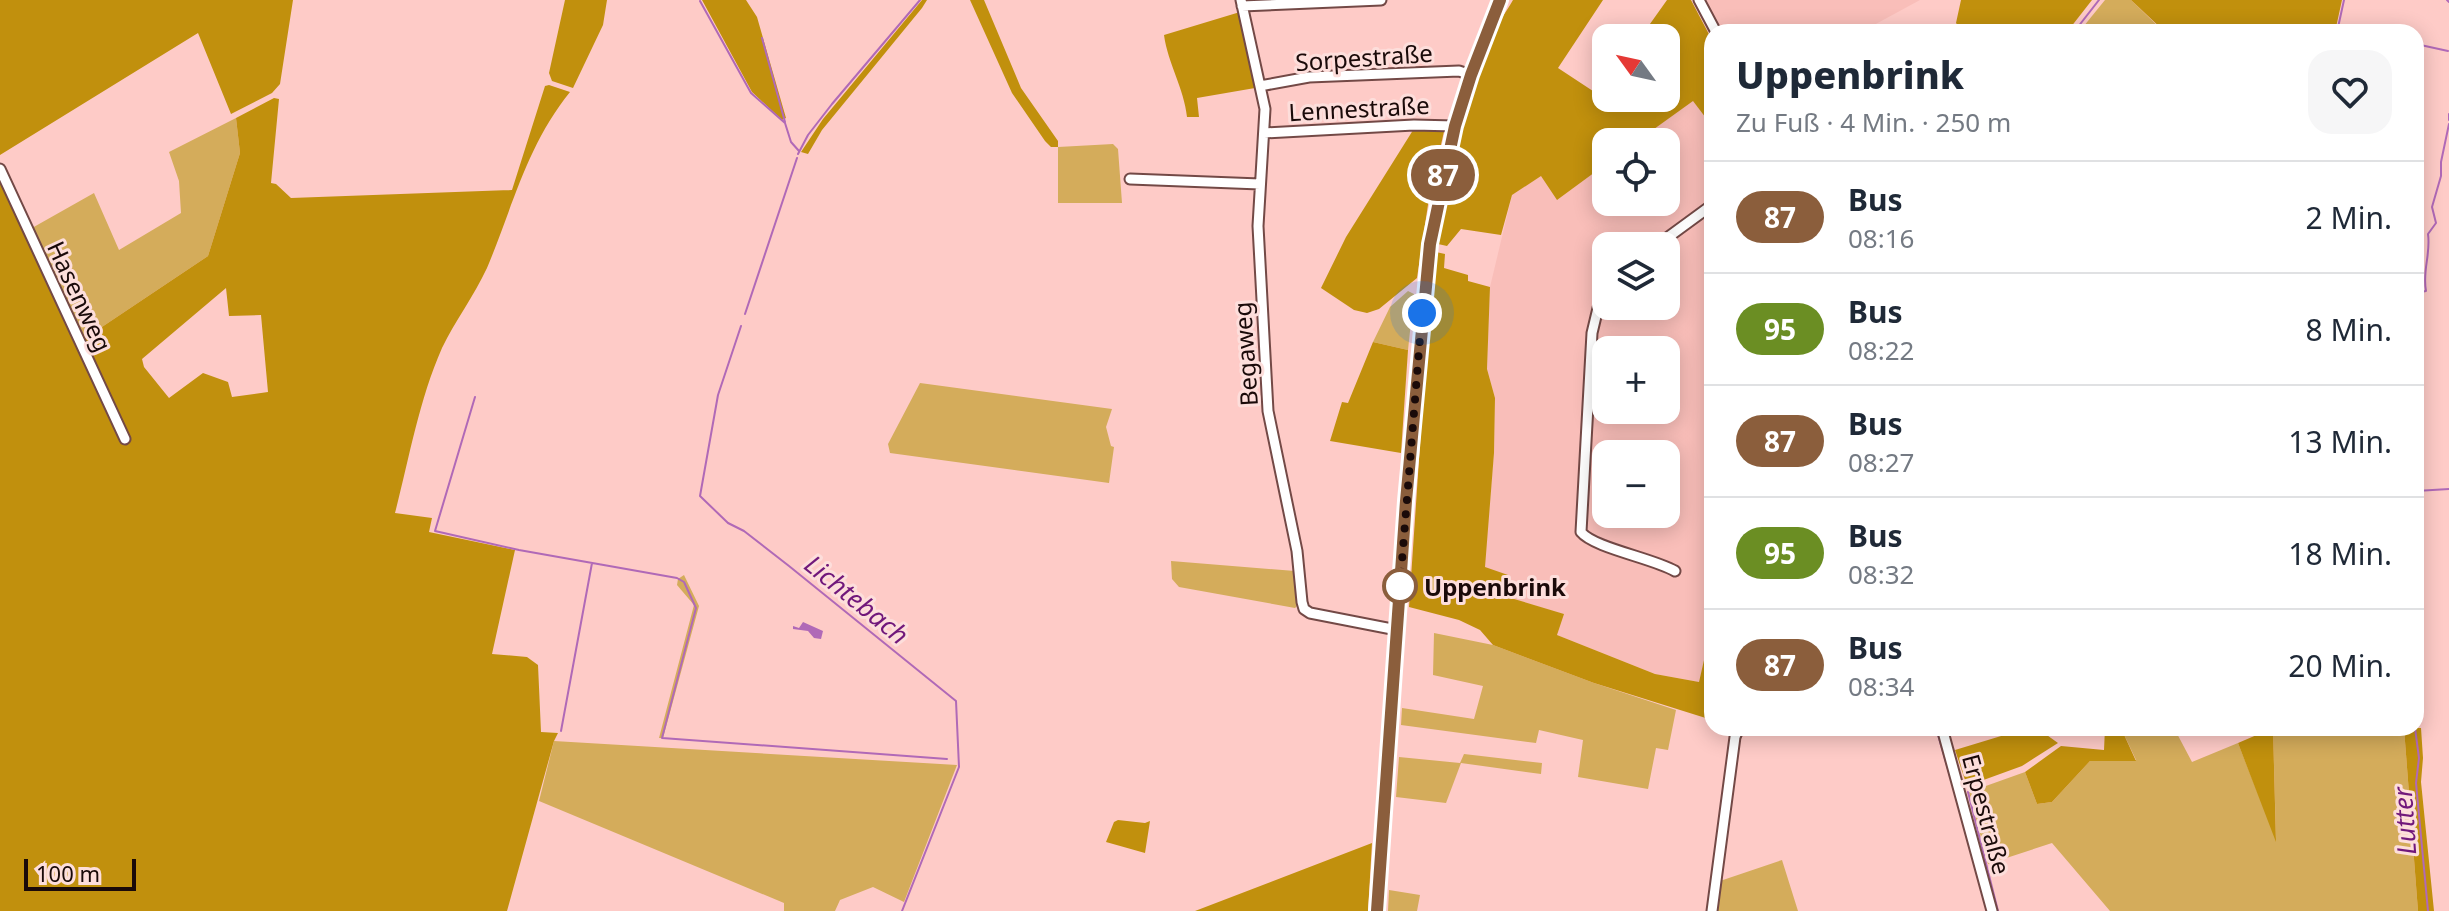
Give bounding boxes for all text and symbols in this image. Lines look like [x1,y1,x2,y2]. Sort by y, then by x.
north arrow [1592,24,1680,112]
map controls [1592,24,1680,528]
street label: Sorpestraße [1294,36,1434,78]
text: Uppenbrink [1736,48,1964,100]
button: heart [2308,50,2392,134]
street label: Lennestraße [1288,88,1430,128]
text: Zu Fuß · 4 Min. · 250 m [1736,104,2011,140]
button: locate [1592,128,1680,216]
line badge: 87 [1407,149,1479,201]
text: 87 [1427,156,1459,194]
text: Bus [1848,179,1903,220]
text: 2 Min. [2306,197,2392,238]
text: 87 [1764,198,1796,236]
text: 08:16 [1848,220,1914,256]
button: layers [1592,232,1680,320]
street label: Hasenweg [40,235,120,357]
text: Bus [1848,291,1903,332]
your location [1402,293,1442,333]
street label: Begaweg [1225,301,1265,407]
text: 8 Min. [2306,309,2392,350]
text: 95 [1764,310,1796,348]
text: 08:22 [1848,332,1914,368]
button: + [1592,336,1680,424]
text: Bus [1848,403,1903,444]
text: 13 Min. [2288,421,2392,462]
text: 87 [1764,422,1796,460]
button: − [1592,440,1680,528]
text: 08:27 [1848,444,1914,480]
text: Bus [1848,515,1903,556]
text: 18 Min. [2288,533,2392,574]
text: 95 [1764,534,1796,572]
water label: Lichtebach [797,546,917,652]
text: 08:32 [1848,556,1914,592]
marker: Uppenbrink [1383,569,1417,603]
place label: Uppenbrink [1424,570,1566,603]
text: Bus [1848,627,1903,668]
text: 20 Min. [2288,645,2392,686]
text: 87 [1764,646,1796,684]
text: 08:34 [1848,668,1914,704]
street label: Erpestraße [1955,750,2019,878]
water label: Lutter [2384,784,2424,856]
scale bar [24,855,136,891]
text: 100 m [36,858,100,888]

